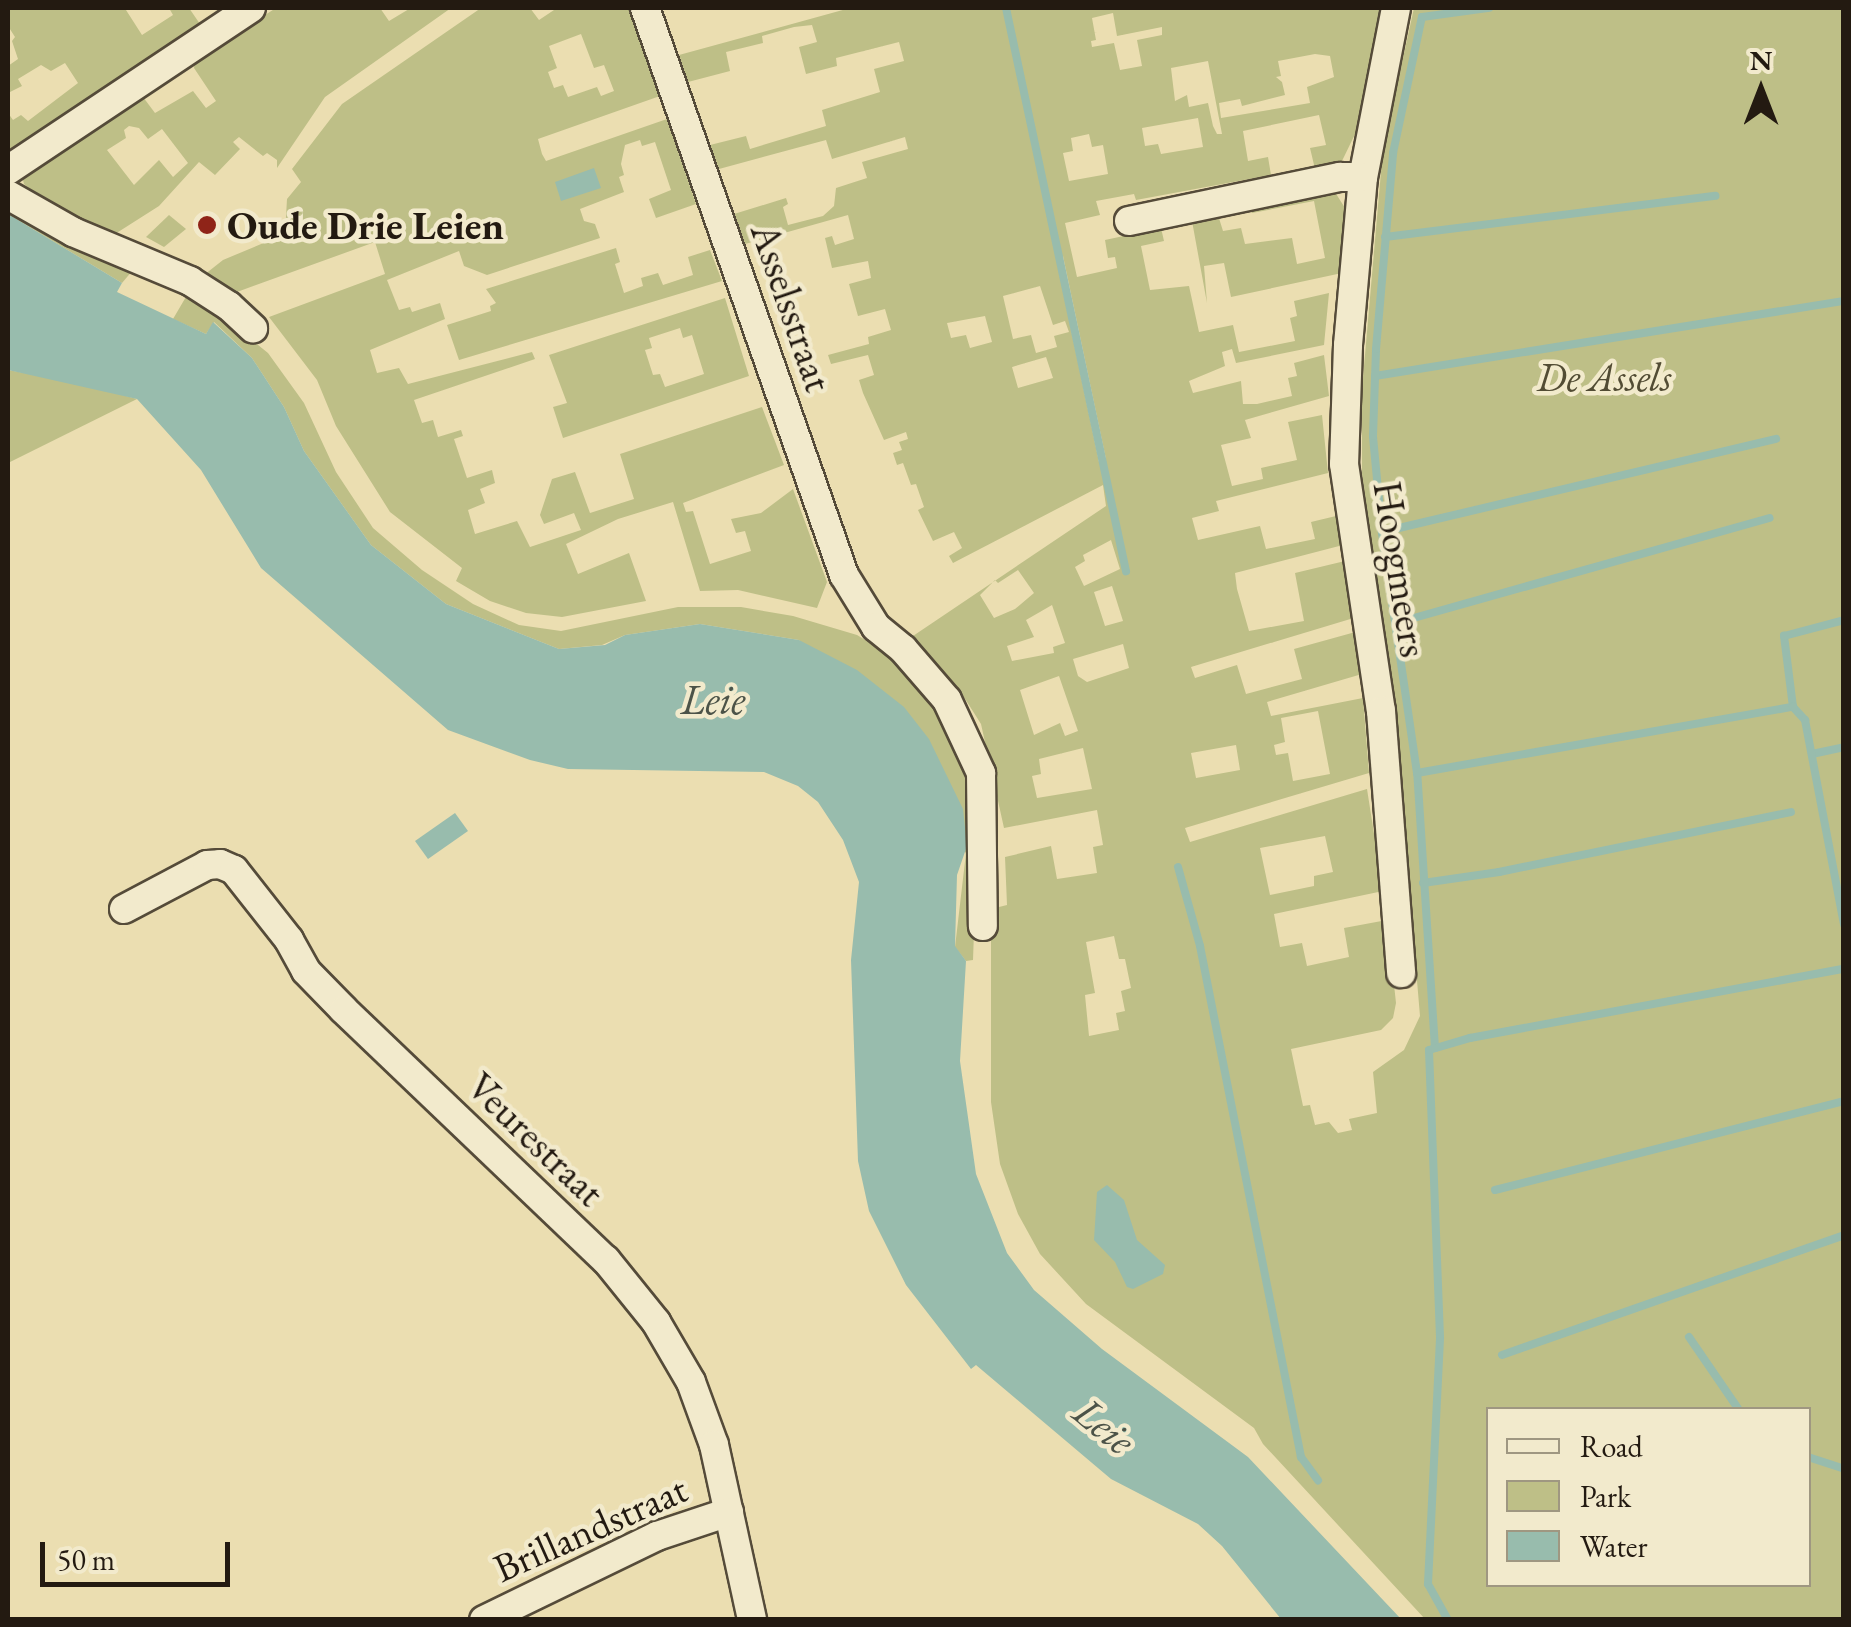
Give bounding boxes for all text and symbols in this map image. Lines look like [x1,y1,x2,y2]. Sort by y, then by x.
north arrow [1711,40,1811,140]
text: N [1750,42,1772,78]
place label: Oude Drie Leien [227,201,504,249]
marker: Oude Drie Leien [196,214,218,236]
street label: Asselsstraat [741,216,843,398]
park label: De Assels [1536,353,1672,401]
street label: Hoogmeers [1363,478,1439,660]
water label: Leie [681,675,745,725]
street label: Veurestraat [458,1062,614,1216]
water label: Leie [1063,1386,1145,1466]
legend [1486,1407,1811,1587]
text: Road [1580,1427,1643,1466]
street label: Brillandstraat [486,1464,694,1592]
text: Park [1580,1477,1631,1516]
scale bar [45,1522,235,1584]
text: Water [1580,1527,1648,1566]
text: 50 m [57,1540,115,1579]

